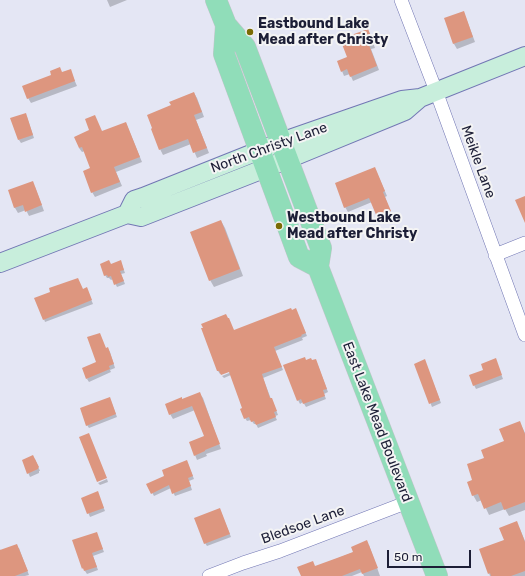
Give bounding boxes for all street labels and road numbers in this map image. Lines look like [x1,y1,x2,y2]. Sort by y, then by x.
street label: North Christy Lane [208,119,330,177]
street label: Meikle Lane [457,123,499,201]
street label: East Lake Mead Boulevard [339,340,415,504]
street label: Bledsoe Lane [259,502,347,548]

